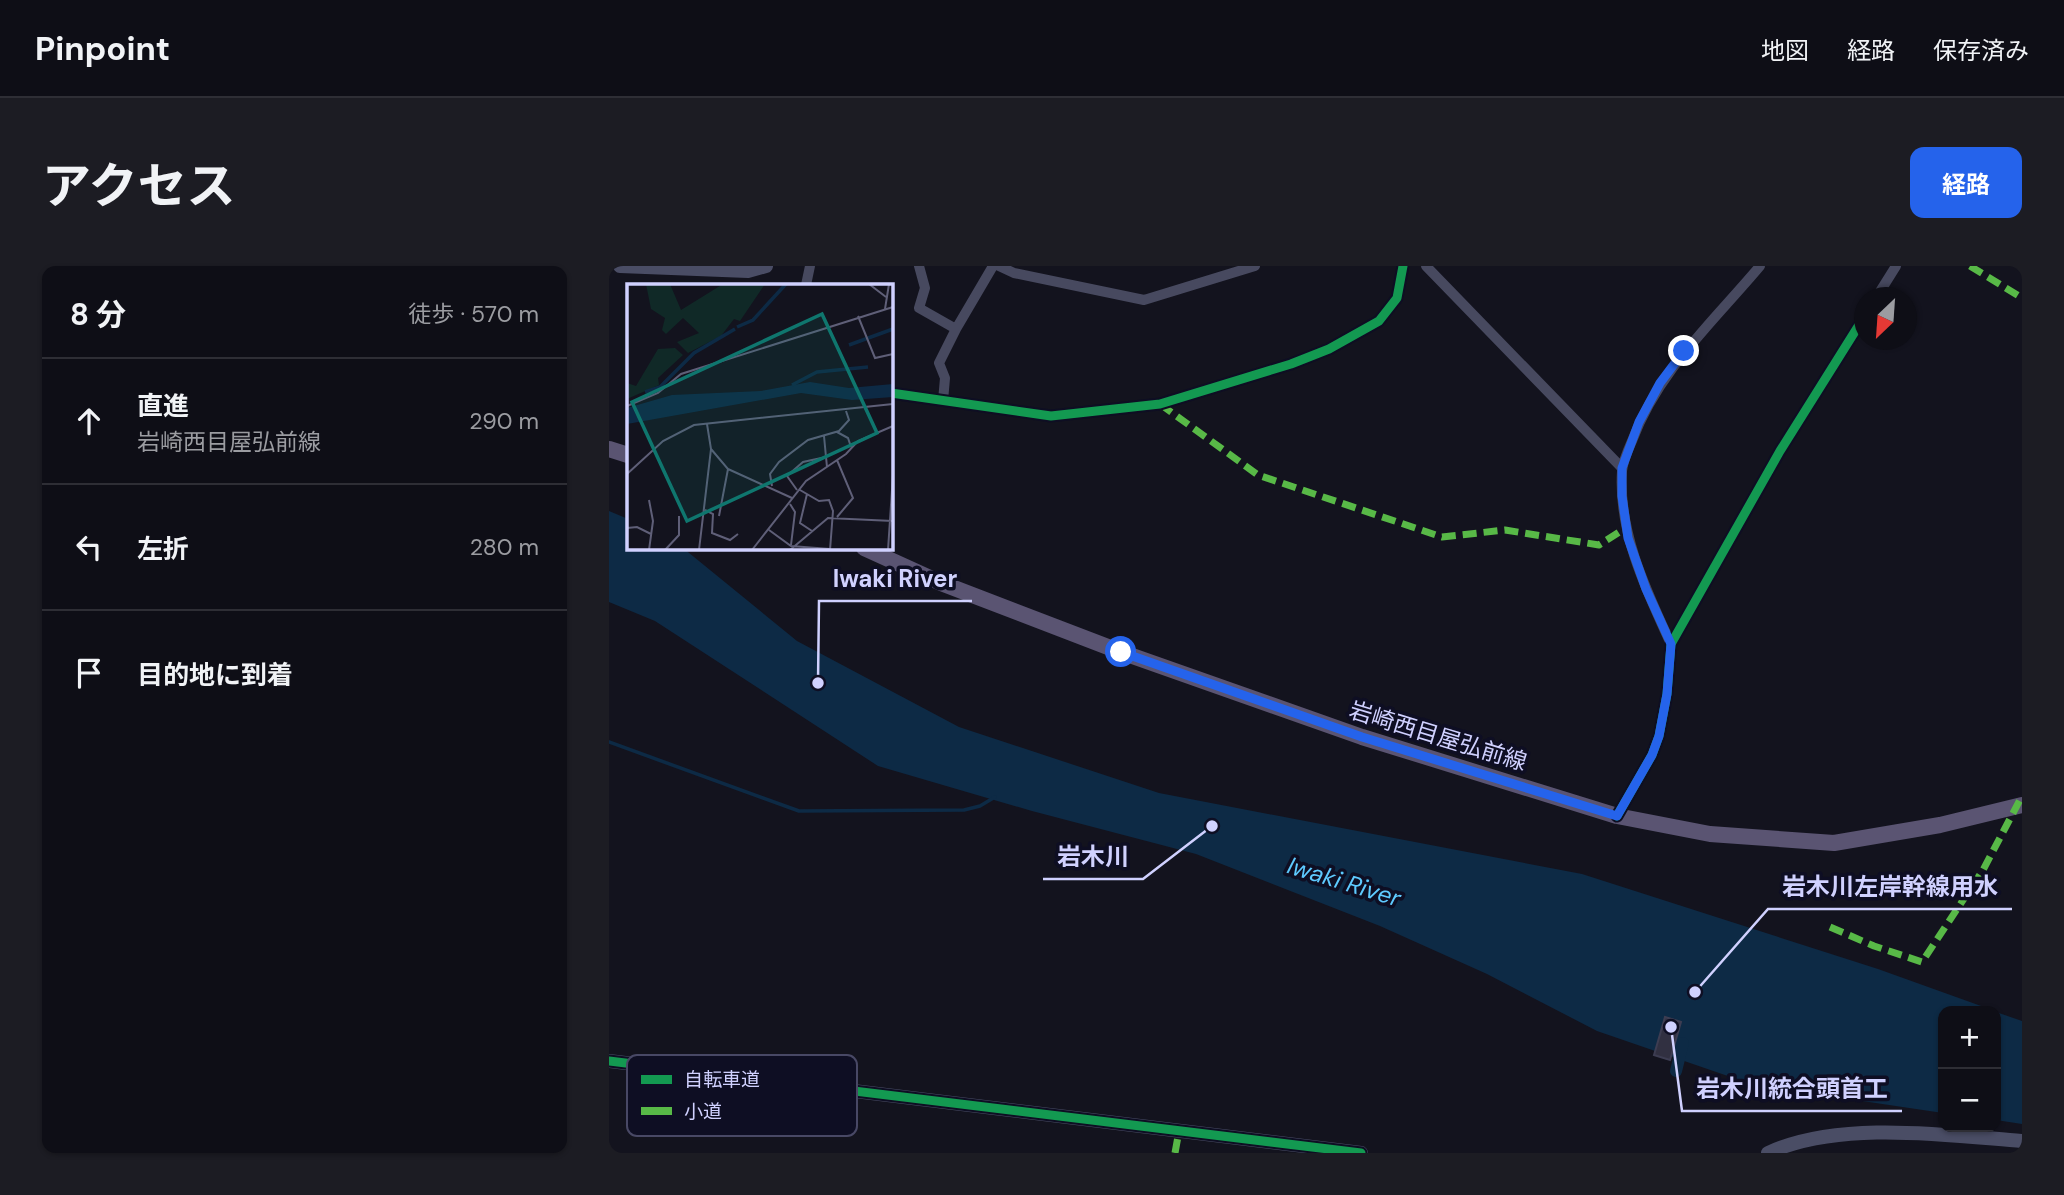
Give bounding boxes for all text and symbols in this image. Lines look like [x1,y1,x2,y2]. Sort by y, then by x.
text: Pinpoint [35,27,170,70]
text: 地図 [1761,35,1809,66]
text: 経路 [1847,35,1895,66]
text: 保存済み [1933,35,2029,66]
button: 経路 [1910,147,2022,218]
text: アクセス [42,154,236,218]
inset map [627,284,893,550]
north arrow [1854,287,1917,350]
text: 8 分 [70,295,126,334]
text: 徒歩 · 570 m [408,299,539,329]
route end [1668,335,1699,366]
text: 直進 [137,389,189,423]
icon: ahead [70,402,108,440]
text: 290 m [469,406,539,436]
text: 岩崎西目屋弘前線 [137,427,321,457]
icon: left [70,528,108,566]
text: 左折 [137,532,189,566]
text: 280 m [470,532,539,562]
callout: Iwaki River [819,556,972,601]
text: Iwaki River [833,563,958,594]
route start [1105,636,1136,667]
icon: arrive [70,654,108,692]
text: 目的地に到着 [137,658,293,692]
street label: 岩崎西目屋弘前線 [1346,695,1530,777]
callout: 岩木川 [1043,834,1143,879]
text: 岩木川 [1057,841,1129,872]
water label: Iwaki River [1284,850,1406,914]
callout: 岩木川左岸幹線用水 [1768,864,2012,909]
text: 岩木川左岸幹線用水 [1782,871,1998,902]
map controls [1938,1006,2001,1132]
button: + [1938,1006,2001,1069]
legend [627,1055,857,1136]
callout: 岩木川統合頭首工 [1682,1066,1902,1111]
text: 自転車道 [684,1067,760,1092]
button: − [1938,1069,2001,1132]
text: 岩木川統合頭首工 [1696,1073,1888,1104]
text: 小道 [684,1099,722,1124]

